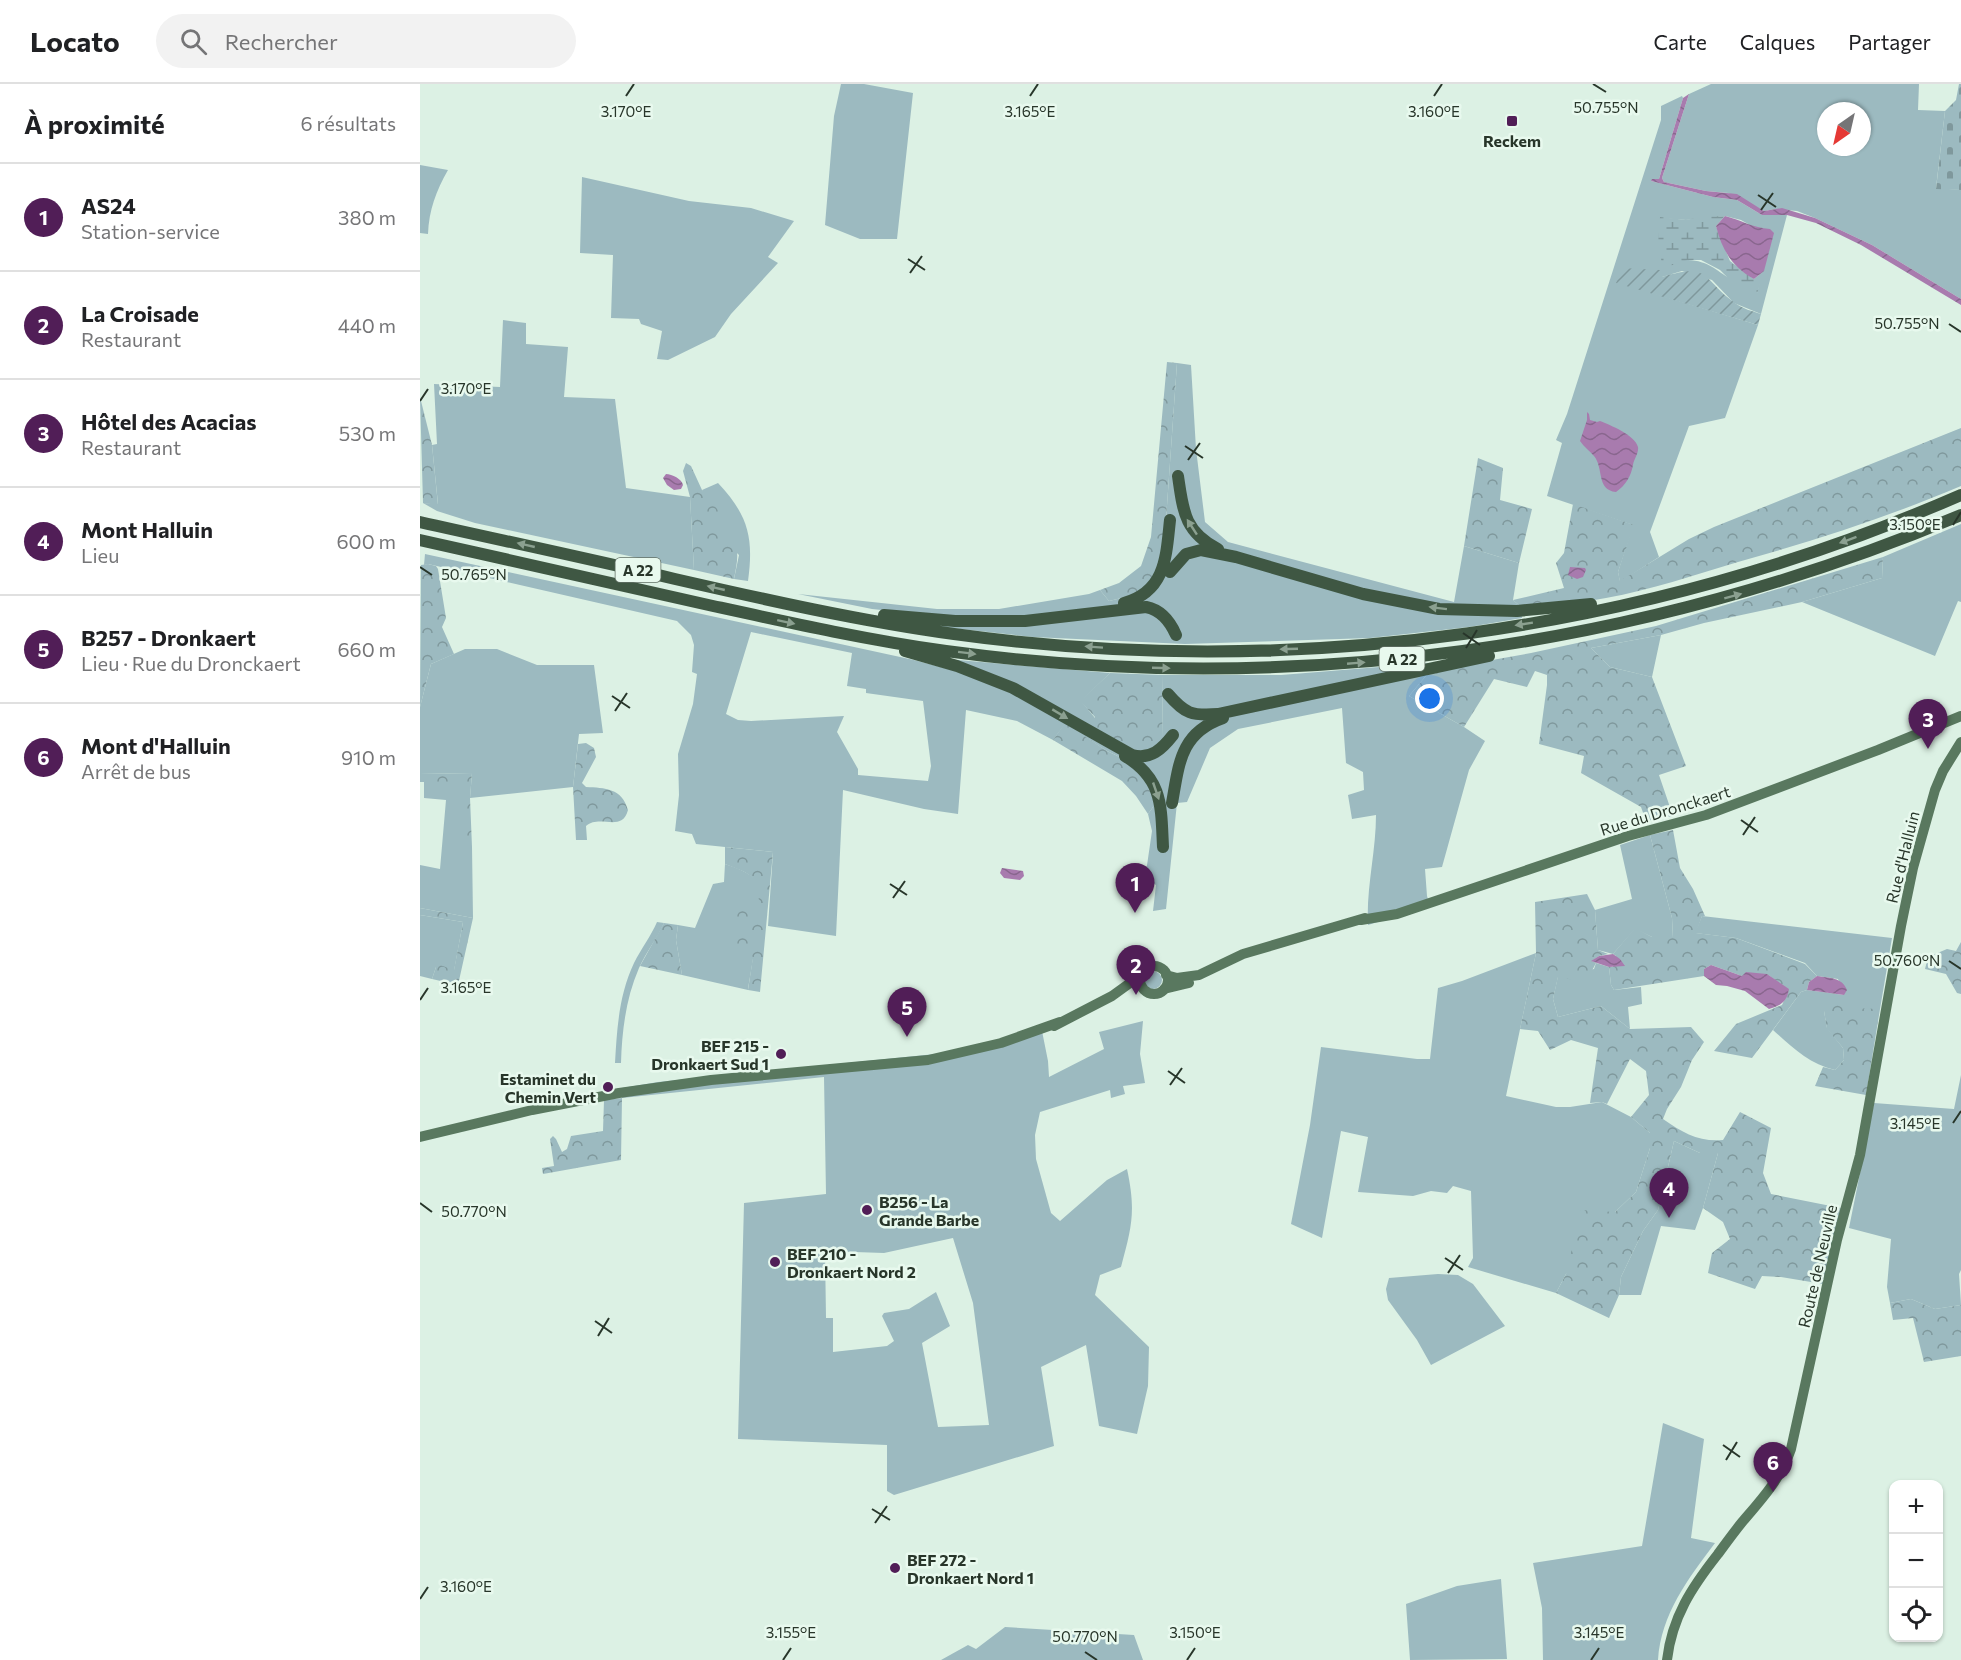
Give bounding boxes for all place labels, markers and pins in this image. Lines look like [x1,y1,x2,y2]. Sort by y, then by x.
marker: Reckem [1505,114,1519,128]
place label: Reckem [1483,131,1541,150]
pin: 3 [1908,700,1948,749]
pin: 1 [1116,864,1154,913]
pin: 2 [1116,946,1156,995]
pin: 5 [888,988,926,1037]
place label: BEF 215 - Dronkaert Sud 1 [651,1036,769,1073]
marker: BEF 215 - Dronkaert Sud 1 [774,1047,788,1061]
place label: Estaminet du Chemin Vert [500,1069,596,1106]
marker: Estaminet du Chemin Vert [601,1080,615,1094]
pin: 4 [1650,1168,1688,1218]
place label: B256 - La Grande Barbe [879,1192,979,1229]
marker: B256 - La Grande Barbe [860,1203,874,1217]
place label: BEF 210 - Dronkaert Nord 2 [787,1244,916,1281]
marker: BEF 210 - Dronkaert Nord 2 [768,1255,782,1269]
pin: 6 [1754,1442,1792,1492]
place label: BEF 272 - Dronkaert Nord 1 [907,1550,1034,1587]
marker: BEF 272 - Dronkaert Nord 1 [888,1561,902,1575]

